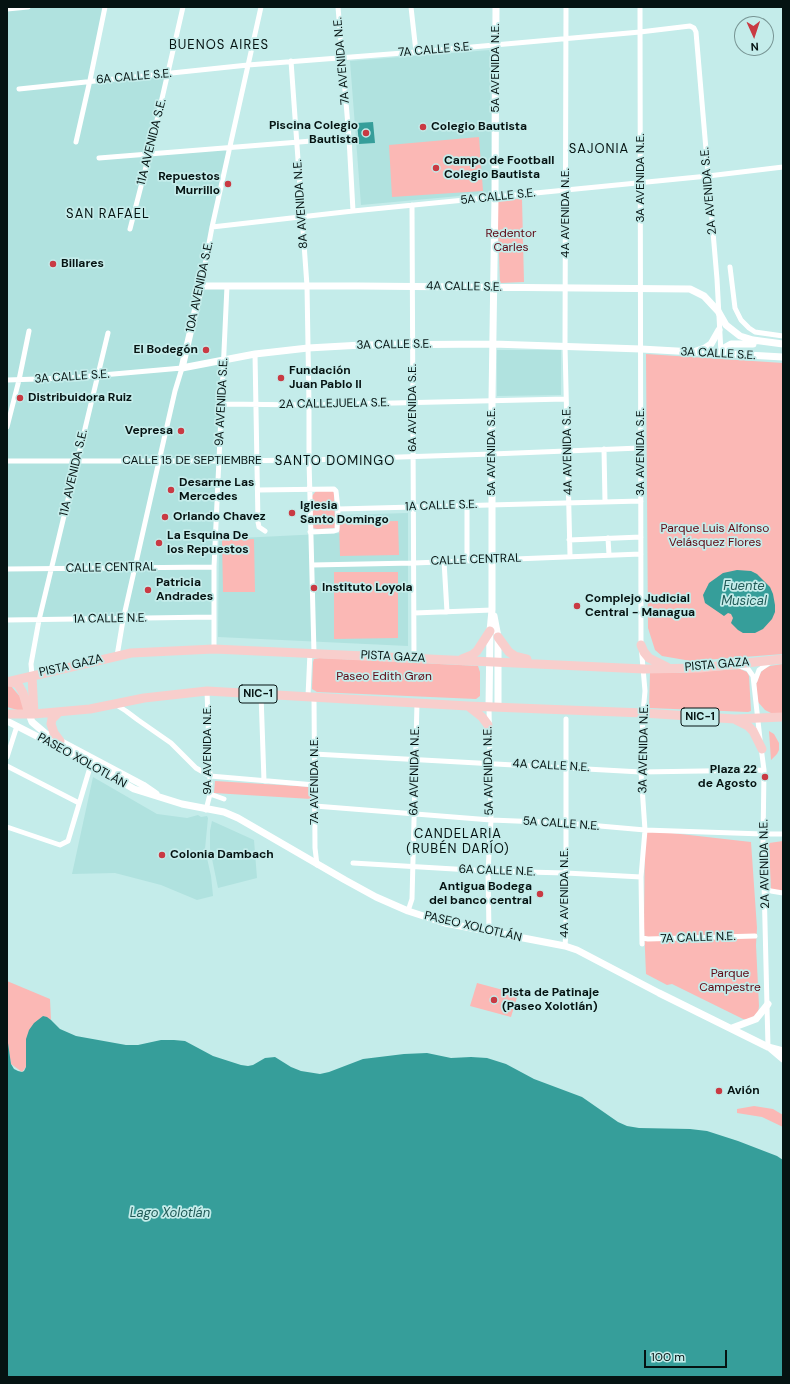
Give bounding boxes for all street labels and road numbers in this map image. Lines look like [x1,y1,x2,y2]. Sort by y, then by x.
street label: 7A AVENIDA N.E. [331,17,353,105]
street label: 5A AVENIDA N.E. [489,23,503,113]
street label: 7A CALLE S.E. [398,40,472,60]
street label: 6A CALLE S.E. [96,67,172,87]
street label: 11A AVENIDA S.E. [134,97,170,187]
street label: 3A AVENIDA N.E. [634,133,648,223]
street label: 2A AVENIDA S.E. [698,146,720,236]
street label: 8A AVENIDA N.E. [291,159,311,249]
street label: 4A AVENIDA N.E. [559,168,573,258]
street label: 5A CALLE S.E. [460,186,536,208]
street label: 10A AVENIDA S.E. [183,240,217,334]
street label: 4A CALLE S.E. [426,279,502,295]
street label: 3A CALLE S.E. [356,337,432,353]
street label: 3A CALLE S.E. [680,345,756,363]
street label: 9A AVENIDA S.E. [213,358,231,446]
street label: 6A AVENIDA S.E. [406,364,420,452]
street label: 3A CALLE S.E. [34,367,110,387]
street label: 2A CALLEJUELA S.E. [279,396,389,412]
street label: 4A AVENIDA S.E. [560,407,576,495]
street label: 5A AVENIDA S.E. [485,408,499,496]
street label: 3A AVENIDA S.E. [634,408,648,496]
street label: 11A AVENIDA S.E. [57,428,91,518]
street label: CALLE 15 DE SEPTIEMBRE [122,454,262,468]
street label: 1A CALLE S.E. [405,498,477,514]
street label: CALLE CENTRAL [430,551,522,569]
street label: CALLE CENTRAL [65,560,157,576]
street label: 1A CALLE N.E. [73,611,147,627]
street label: PISTA GAZA [360,648,426,666]
street label: PISTA GAZA [38,652,104,680]
street label: PISTA GAZA [684,655,750,675]
road number: NIC-1 [239,685,277,703]
street label: 3A AVENIDA N.E. [636,704,652,794]
street label: 9A AVENIDA N.E. [201,705,215,795]
road number: NIC-1 [681,708,719,726]
street label: 6A AVENIDA N.E. [407,726,423,816]
street label: 5A AVENIDA N.E. [481,726,497,816]
street label: PASEO XOLOTLÁN [35,731,129,791]
street label: 7A AVENIDA N.E. [308,737,322,825]
street label: 4A CALLE N.E. [512,757,590,775]
street label: 5A CALLE N.E. [522,814,600,834]
street label: 2A AVENIDA N.E. [757,819,773,909]
street label: 4A AVENIDA N.E. [558,848,572,938]
street label: 6A CALLE N.E. [458,862,536,880]
street label: PASEO XOLOTLÁN [423,909,523,945]
street label: 7A CALLE N.E. [660,929,736,947]

